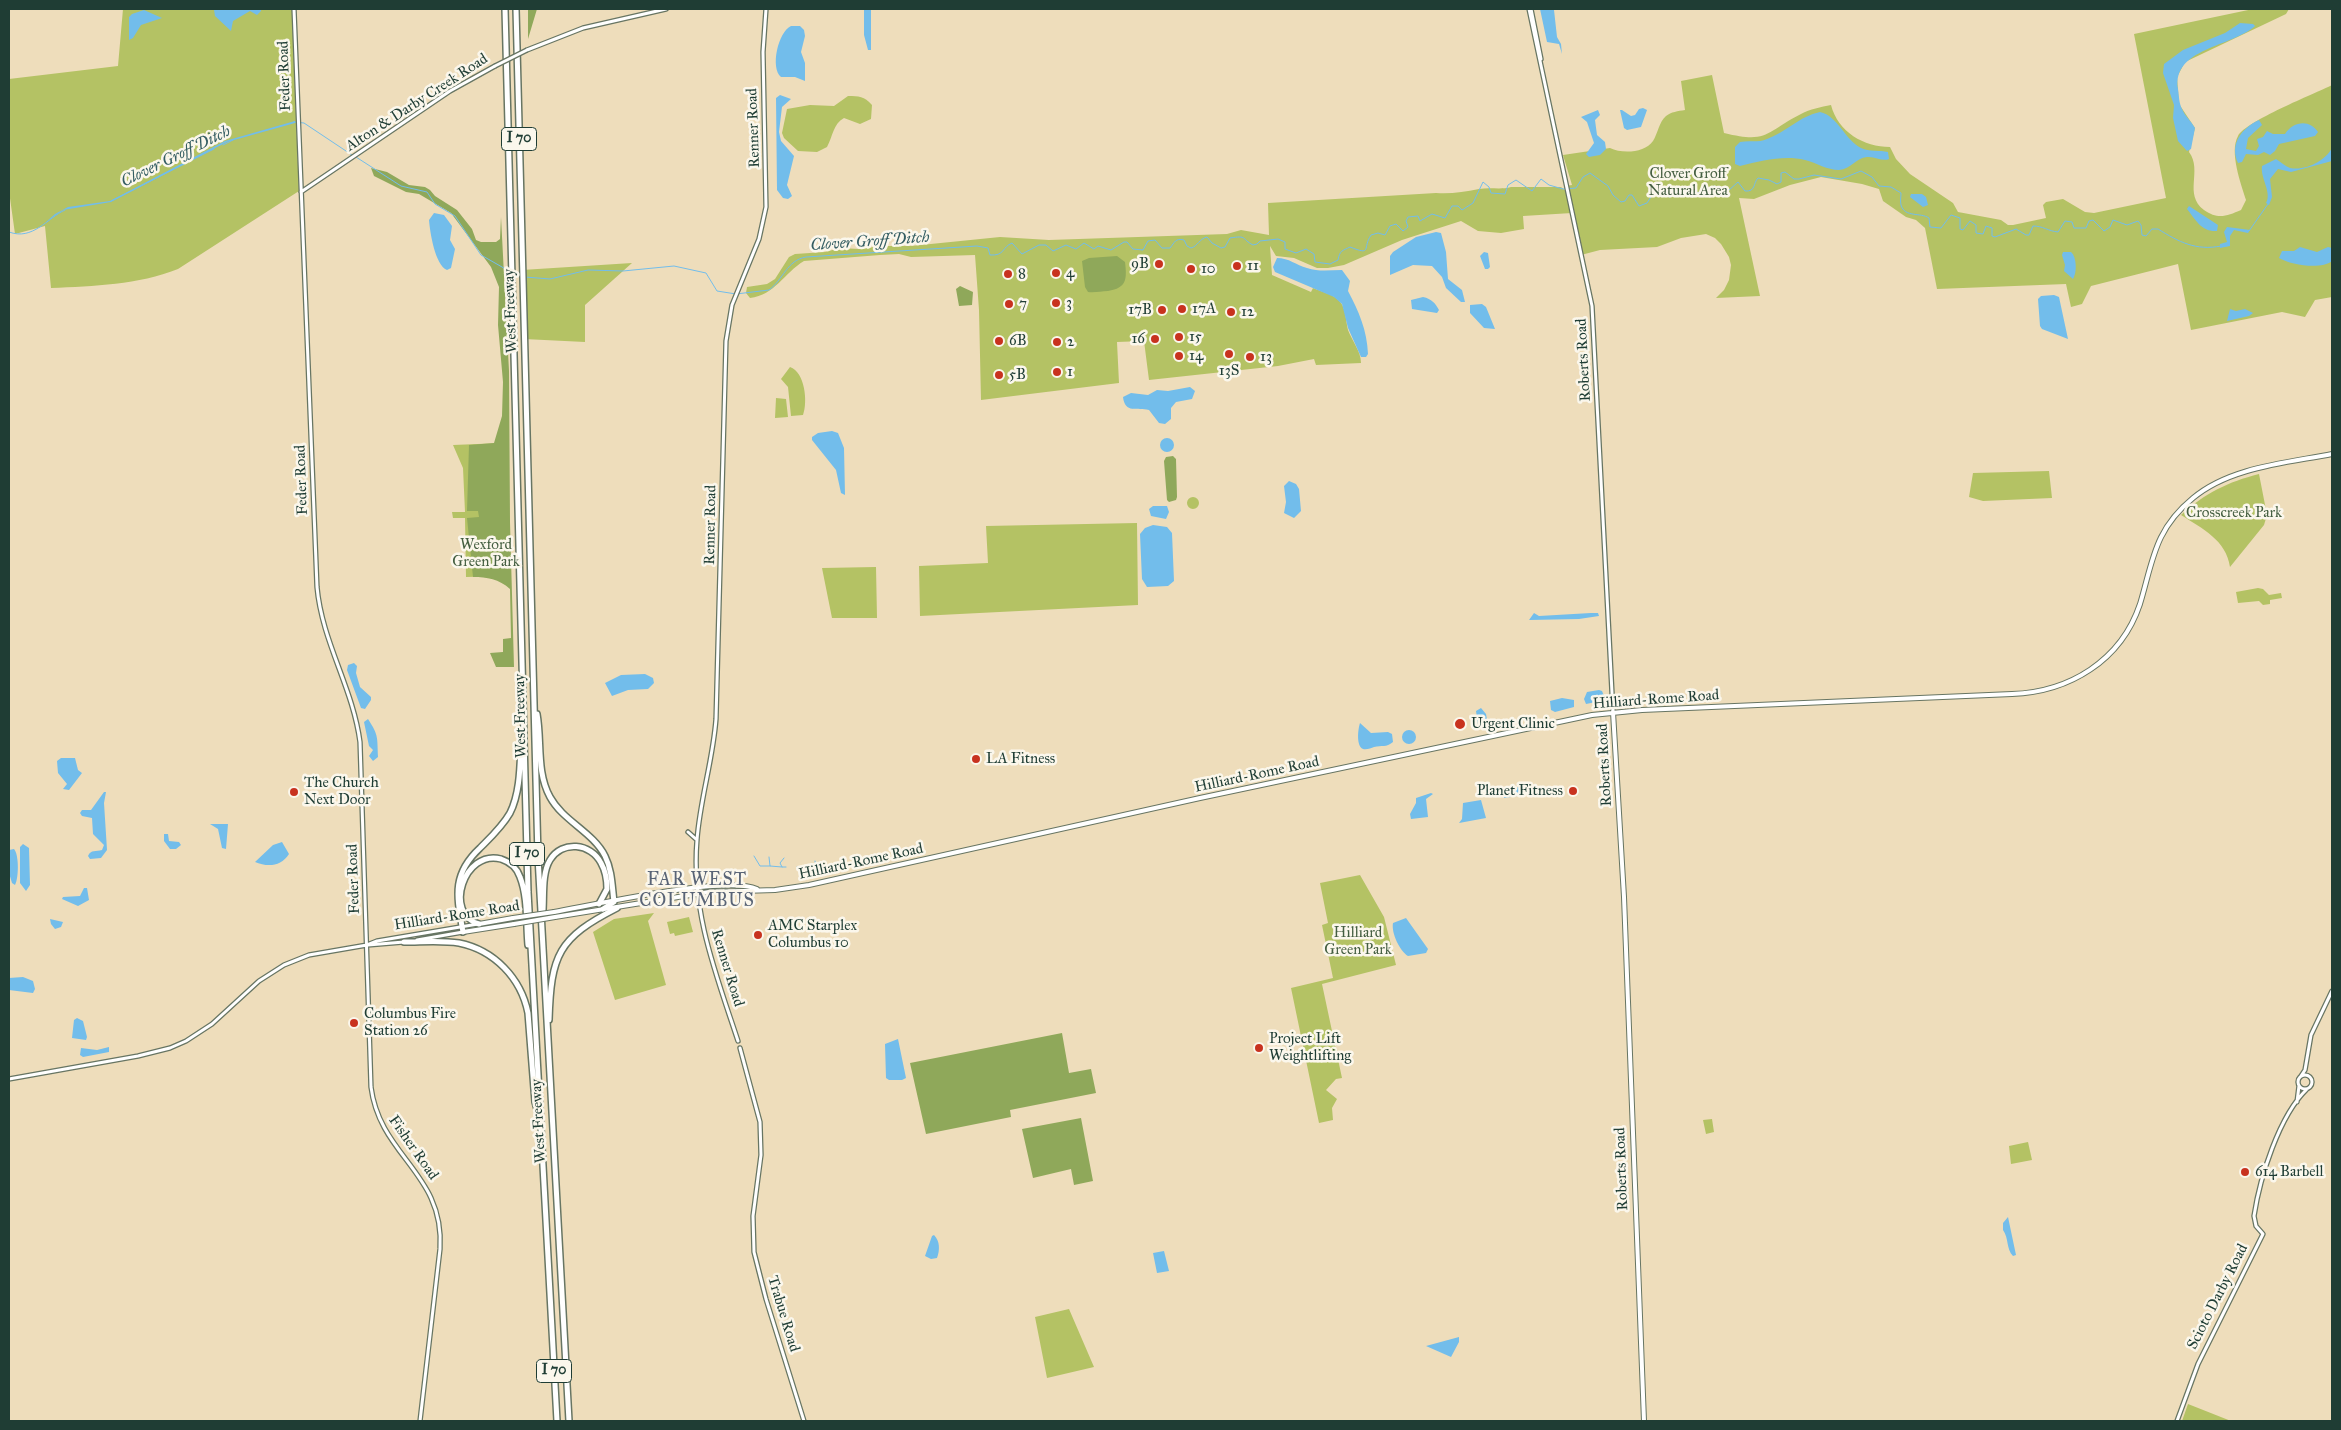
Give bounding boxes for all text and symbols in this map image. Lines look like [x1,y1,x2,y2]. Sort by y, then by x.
street label: Feder Road [275,41,295,111]
street label: Alton & Darby Creek Road [343,50,491,156]
street label: Renner Road [744,88,764,168]
water label: Clover Groff Ditch [118,122,234,192]
road number: I 70 [502,128,536,150]
park label: Clover Groff Natural Area [1648,165,1728,200]
water label: Clover Groff Ditch [810,228,930,256]
place label: 9B [1131,255,1149,273]
place label: 11 [1247,257,1259,275]
marker: 9B [1153,258,1165,270]
place label: 10 [1201,260,1216,278]
marker: 11 [1231,260,1243,272]
marker: 10 [1185,263,1197,275]
place label: 4 [1066,264,1074,282]
place label: 8 [1018,265,1026,283]
marker: 4 [1050,267,1062,279]
marker: 8 [1002,268,1014,280]
street label: West Freeway [501,269,521,353]
place label: 3 [1066,294,1072,312]
place label: 7 [1019,295,1027,313]
marker: 3 [1050,297,1062,309]
marker: 7 [1003,298,1015,310]
place label: 17A [1192,300,1216,318]
place label: 17B [1128,301,1152,319]
marker: 17A [1176,303,1188,315]
place label: 12 [1241,303,1254,321]
marker: 17B [1156,304,1168,316]
marker: 12 [1225,306,1237,318]
street label: Roberts Road [1573,318,1595,402]
place label: 15 [1189,328,1202,346]
place label: 16 [1131,330,1145,348]
marker: 15 [1173,331,1185,343]
place label: 6B [1009,332,1027,350]
place label: 2 [1067,333,1074,351]
marker: 16 [1149,333,1161,345]
marker: 6B [993,335,1005,347]
marker: 2 [1051,336,1063,348]
place label: 14 [1189,347,1203,365]
marker: 13S [1223,348,1235,360]
place label: 13 [1260,348,1272,366]
marker: 14 [1173,350,1185,362]
marker: 13 [1244,351,1256,363]
place label: 13S [1219,362,1239,380]
place label: 1 [1067,363,1073,381]
place label: 5B [1009,366,1026,384]
marker: 1 [1051,366,1063,378]
marker: 5B [993,369,1005,381]
street label: Feder Road [292,445,312,515]
street label: Renner Road [701,485,721,565]
park label: Crosscreek Park [2186,504,2282,522]
park label: Wexford Green Park [452,536,520,571]
street label: West Freeway [511,674,531,758]
street label: Hilliard-Rome Road [1592,687,1720,713]
place label: Urgent Clinic [1471,715,1555,733]
marker: Urgent Clinic [1453,717,1467,731]
street label: Roberts Road [1594,723,1616,807]
place label: LA Fitness [986,750,1055,768]
marker: LA Fitness [970,753,982,765]
street label: Hilliard-Rome Road [1193,753,1321,797]
place label: The Church Next Door [304,774,379,809]
place label: Planet Fitness [1477,782,1563,800]
marker: Planet Fitness [1567,785,1579,797]
marker: The Church Next Door [288,786,300,798]
street label: Hilliard-Rome Road [797,840,925,884]
road number: I 70 [510,842,544,866]
street label: Feder Road [344,844,364,914]
district label: FAR WEST COLUMBUS [638,870,756,912]
street label: Hilliard-Rome Road [393,897,521,935]
place label: AMC Starplex Columbus 10 [768,917,857,952]
park label: Hilliard Green Park [1324,924,1392,959]
street label: Renner Road [707,927,747,1009]
marker: AMC Starplex Columbus 10 [752,929,764,941]
place label: Columbus Fire Station 26 [364,1005,456,1040]
marker: Columbus Fire Station 26 [348,1017,360,1029]
place label: Project Lift Weightlifting [1269,1030,1351,1065]
marker: Project Lift Weightlifting [1253,1042,1265,1054]
street label: West Freeway [528,1078,550,1164]
street label: Fisher Road [384,1112,442,1184]
street label: Roberts Road [1612,1127,1632,1211]
place label: 614 Barbell [2255,1163,2324,1181]
marker: 614 Barbell [2239,1166,2251,1178]
street label: Scioto Darby Road [2184,1241,2252,1353]
street label: Trabue Road [763,1274,803,1354]
road number: I 70 [536,1360,572,1382]

